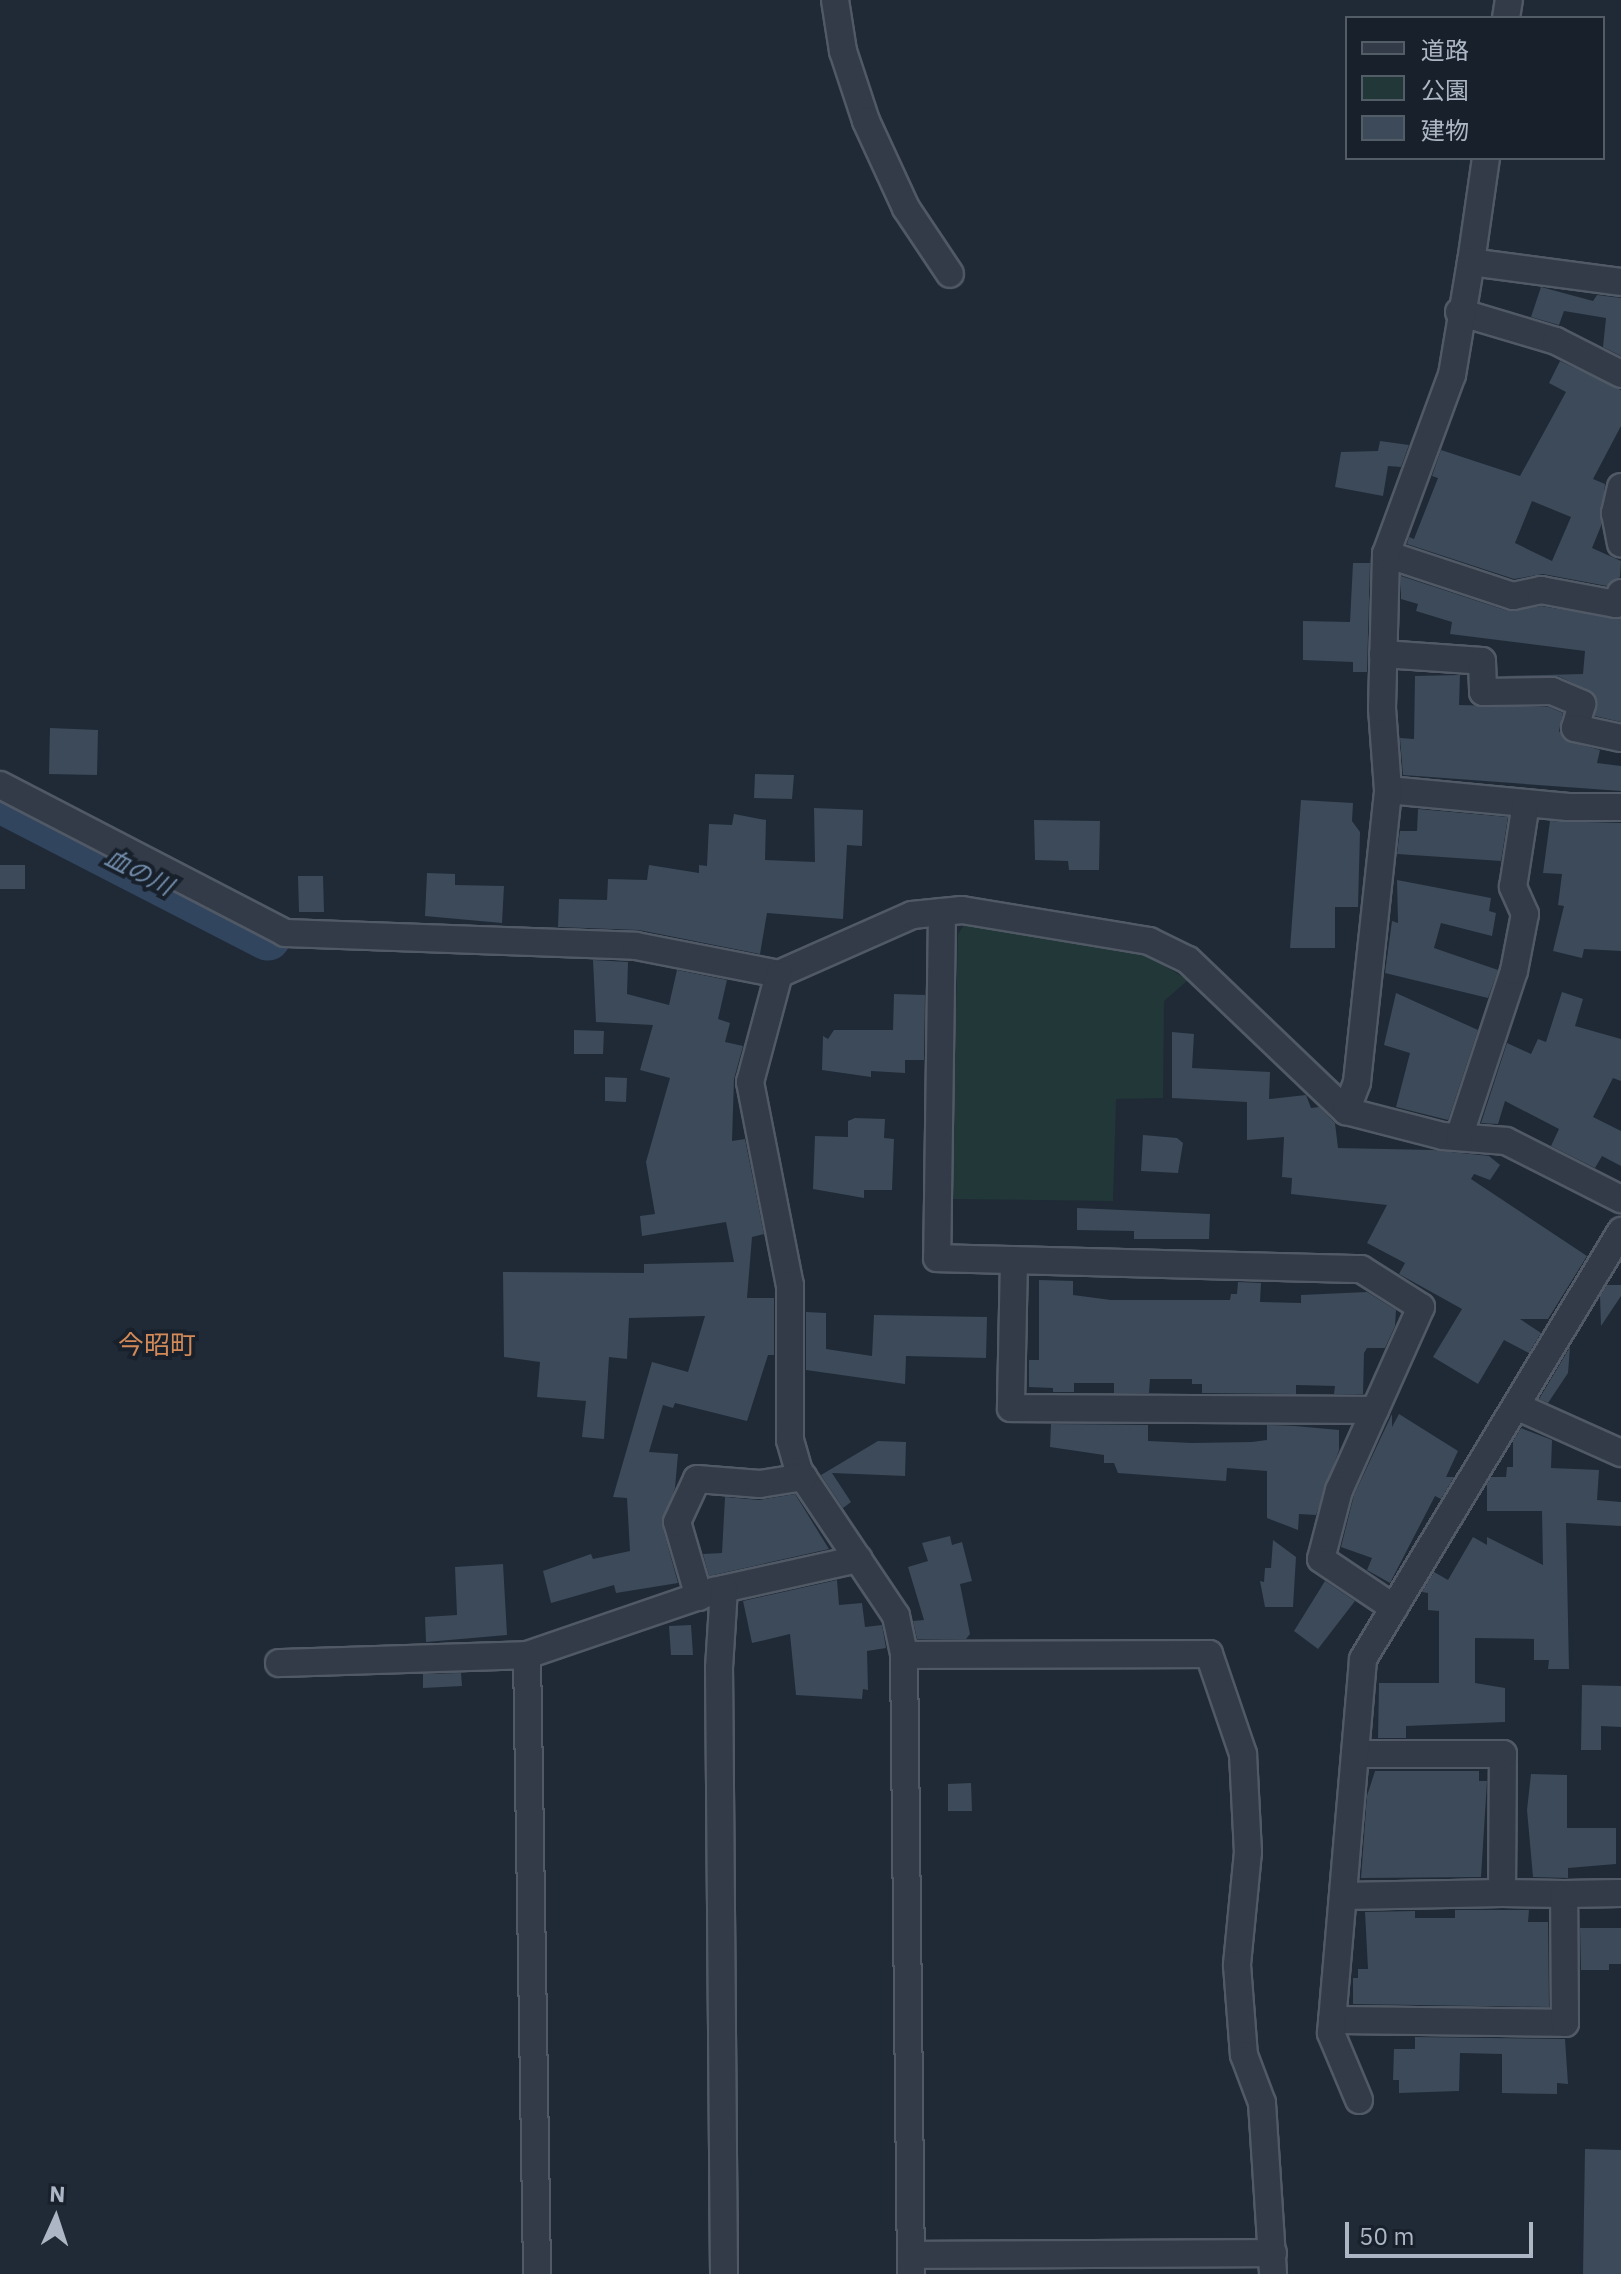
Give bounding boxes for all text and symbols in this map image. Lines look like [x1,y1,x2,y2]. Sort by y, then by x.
legend [1345,16,1605,160]
text: 道路 [1421,34,1469,66]
text: 公園 [1421,74,1469,106]
text: 建物 [1421,114,1469,146]
water label: 血の川 [100,843,178,901]
district label: 今昭町 [118,1329,196,1361]
north arrow [16,2178,96,2258]
text: N [49,2179,66,2208]
scale bar [1349,2206,1537,2256]
text: 50 m [1359,2220,1414,2252]

